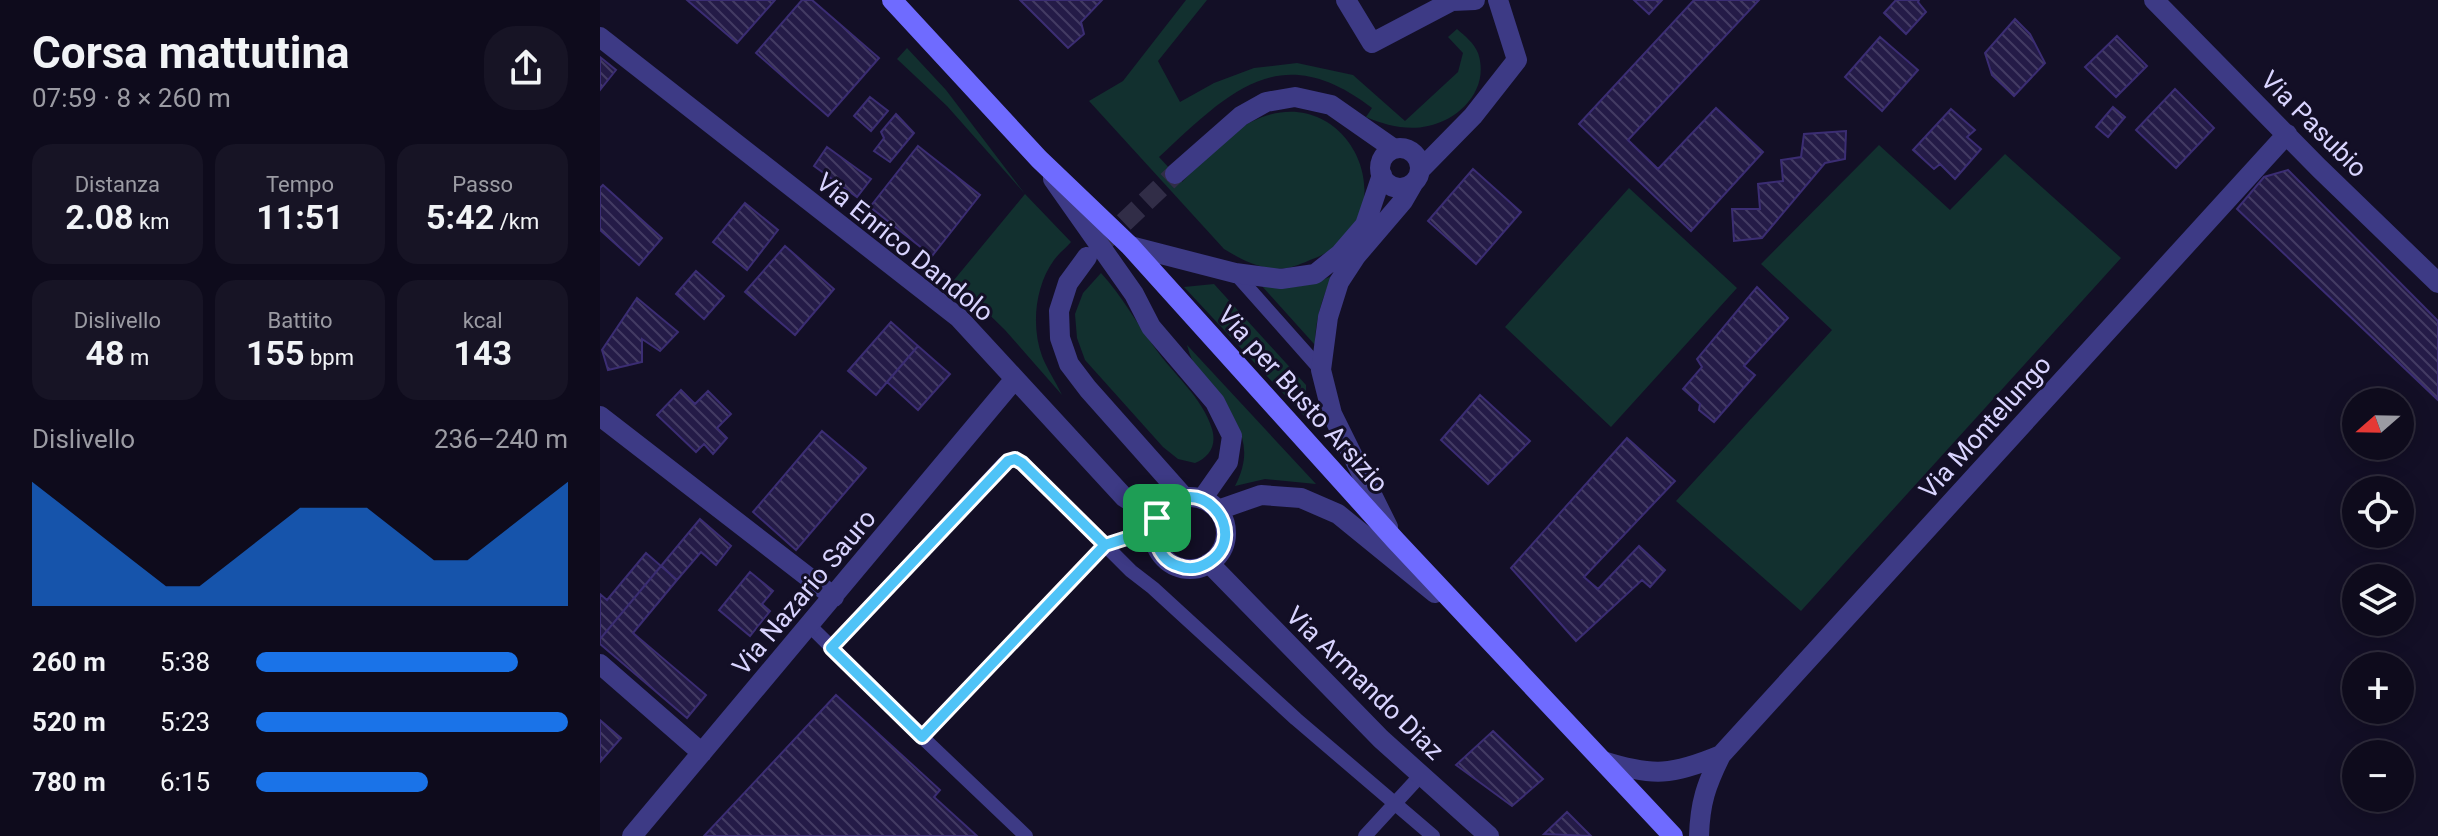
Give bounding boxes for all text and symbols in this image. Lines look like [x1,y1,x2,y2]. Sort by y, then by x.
button: share [484,26,568,110]
text: Corsa mattutina [32,27,350,79]
street label: Via Pasubio [2255,65,2373,183]
text: 07:59 · 8 × 260 m [32,83,231,113]
street label: Via Enrico Dandolo [811,166,999,328]
text: Distanza [75,172,160,197]
text: Tempo [266,172,334,197]
text: Passo [452,172,513,197]
text: 2.08 [65,197,134,237]
text: 11:51 [256,197,344,237]
text: 5:42 [426,197,494,237]
text: km [134,209,169,234]
text: /km [494,209,539,234]
street label: Via per Busto Arsizio [1211,300,1395,498]
text: Dislivello [74,308,161,333]
text: Battito [268,308,332,333]
text: kcal [463,308,503,333]
text: 48 [85,333,124,373]
text: 155 [246,333,305,373]
text: 143 [453,333,512,373]
text: m [124,345,149,370]
text: bpm [305,345,354,370]
street label: Via Montelungo [1913,349,2057,505]
north arrow [2342,388,2414,460]
map controls [2342,388,2414,812]
text: Dislivello [32,424,135,454]
text: 236–240 m [434,424,568,454]
button: locate [2342,476,2414,548]
pin [1123,484,1191,552]
icon: arrive [1135,496,1179,540]
street label: Via Nazario Sauro [726,503,882,681]
button: layers [2342,564,2414,636]
street label: Via Armando Diaz [1280,600,1450,766]
text: 260 m [32,647,106,677]
text: 5:38 [160,647,210,677]
button: + [2342,652,2414,724]
text: 520 m [32,707,106,737]
text: 5:23 [160,707,210,737]
button: − [2342,740,2414,812]
text: 780 m [32,767,106,797]
text: 6:15 [160,767,210,797]

